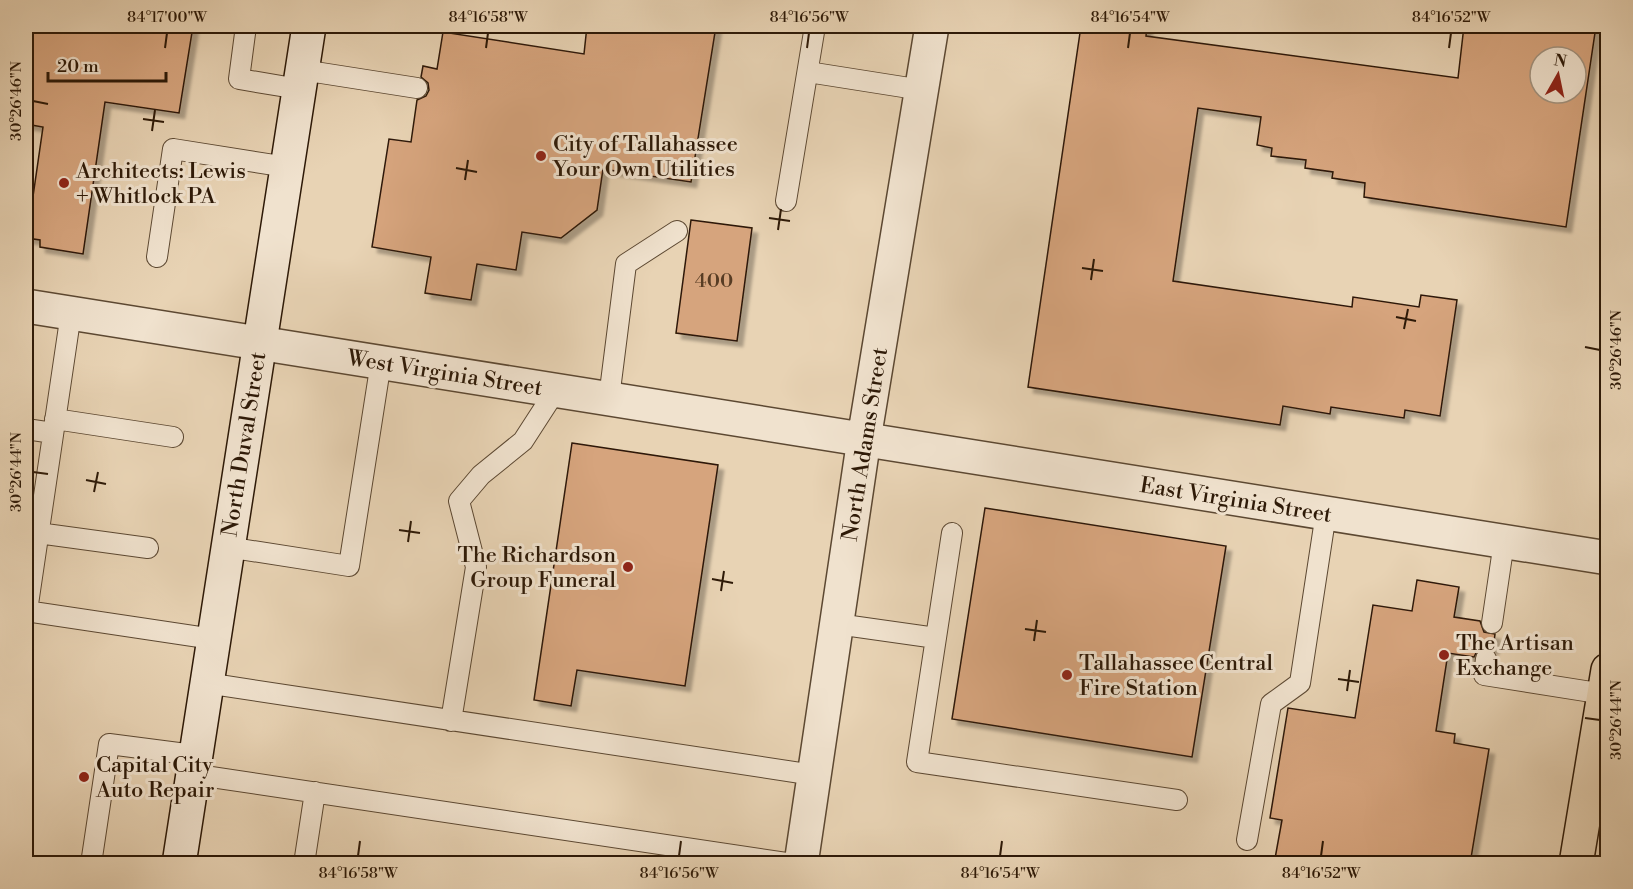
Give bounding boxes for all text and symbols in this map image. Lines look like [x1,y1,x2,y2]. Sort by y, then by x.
text: 84°17'00"W [127,8,207,27]
text: 84°16'58"W [448,8,528,27]
text: 84°16'56"W [769,8,849,27]
text: 84°16'54"W [1090,8,1170,27]
text: 84°16'52"W [1412,8,1491,27]
scale bar [48,45,166,83]
north arrow [1528,45,1588,105]
text: N [1552,50,1568,72]
text: 20 m [57,55,99,78]
text: 30°26'46"N [7,61,26,141]
place label: City of Tallahassee Your Own Utilities [552,131,738,183]
marker: City of Tallahassee Your Own Utilities [534,149,548,163]
place label: Architects: Lewis + Whitlock PA [75,158,246,210]
marker: Architects: Lewis + Whitlock PA [57,176,71,190]
house number: 400 [695,269,733,294]
text: 30°26'46"N [1607,310,1626,390]
street label: West Virginia Street [344,345,545,402]
street label: North Adams Street [837,345,894,543]
street label: North Duval Street [217,350,272,539]
text: 30°26'44"N [7,432,26,512]
street label: East Virginia Street [1138,472,1334,529]
place label: The Richardson Group Funeral [458,542,616,594]
marker: The Richardson Group Funeral [621,560,635,574]
place label: The Artisan Exchange [1456,630,1574,682]
marker: The Artisan Exchange [1437,648,1451,662]
place label: Tallahassee Central Fire Station [1079,650,1273,702]
marker: Tallahassee Central Fire Station [1060,668,1074,682]
text: 30°26'44"N [1607,680,1626,760]
place label: Capital City Auto Repair [95,752,215,804]
marker: Capital City Auto Repair [77,770,91,784]
text: 84°16'58"W [318,864,398,883]
text: 84°16'56"W [639,864,719,883]
text: 84°16'54"W [960,864,1040,883]
text: 84°16'52"W [1282,864,1361,883]

